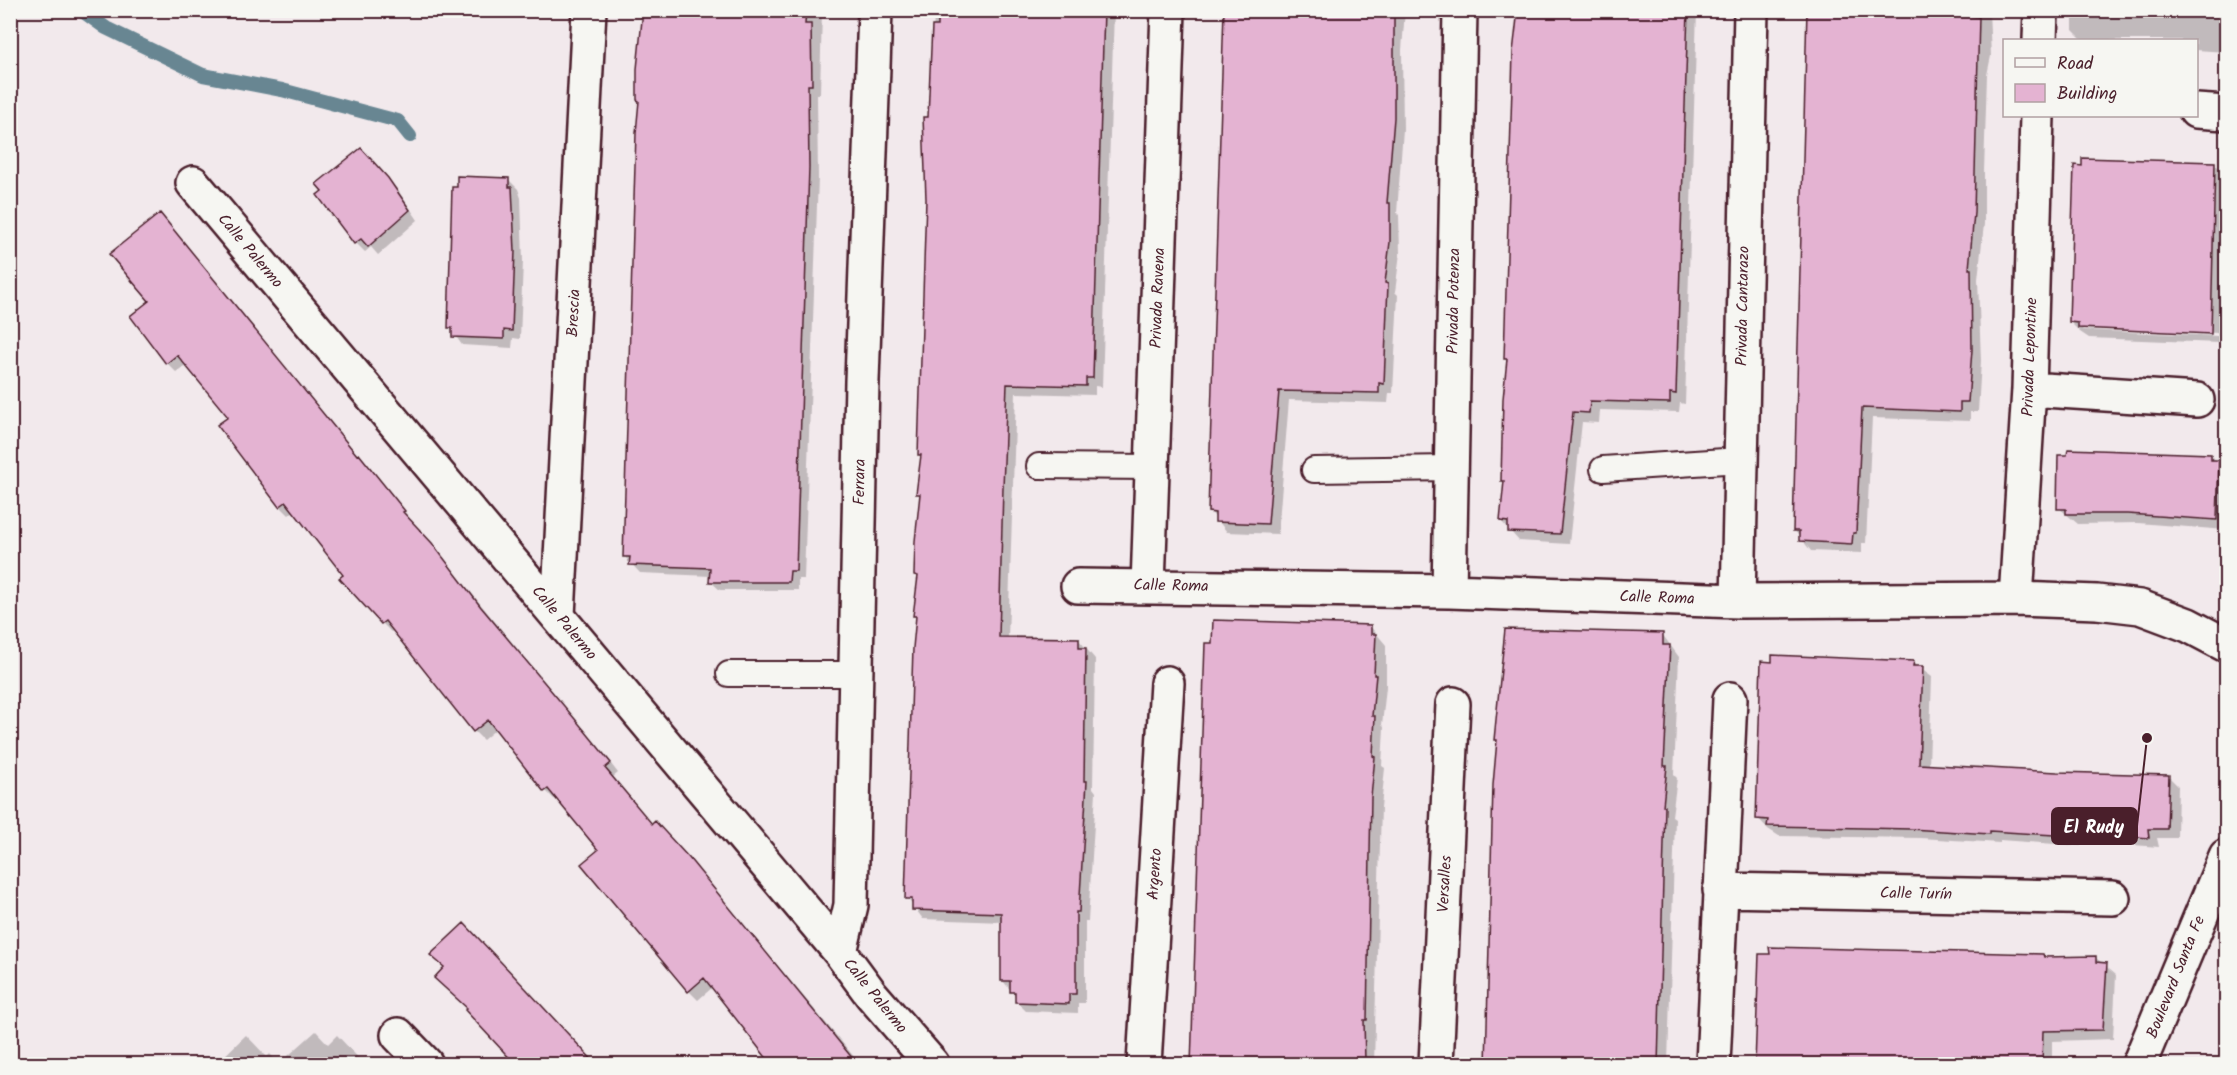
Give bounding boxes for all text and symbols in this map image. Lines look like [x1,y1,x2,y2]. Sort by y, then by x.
legend [2003,39,2198,117]
text: Road [2057,50,2094,79]
text: Building [2057,80,2117,109]
street label: Calle Palermo [211,208,289,294]
street label: Privada Cantarazo [1729,246,1757,366]
street label: Privada Ravena [1144,247,1172,349]
street label: Privada Potenza [1441,248,1467,354]
street label: Brescia [560,288,588,338]
street label: Privada Lepontine [2015,297,2045,417]
street label: Ferrara [847,459,873,505]
street label: Calle Roma [1133,573,1209,599]
street label: Calle Palermo [525,580,603,666]
street label: Calle Roma [1619,584,1695,612]
callout: El Rudy [2052,808,2137,844]
text: El Rudy [2064,814,2125,843]
street label: Argento [1141,847,1169,901]
street label: Versalles [1431,855,1459,913]
street label: Calle Turín [1880,881,1952,907]
street label: Boulevard Santa Fe [2140,912,2212,1042]
street label: Calle Palermo [837,953,913,1039]

